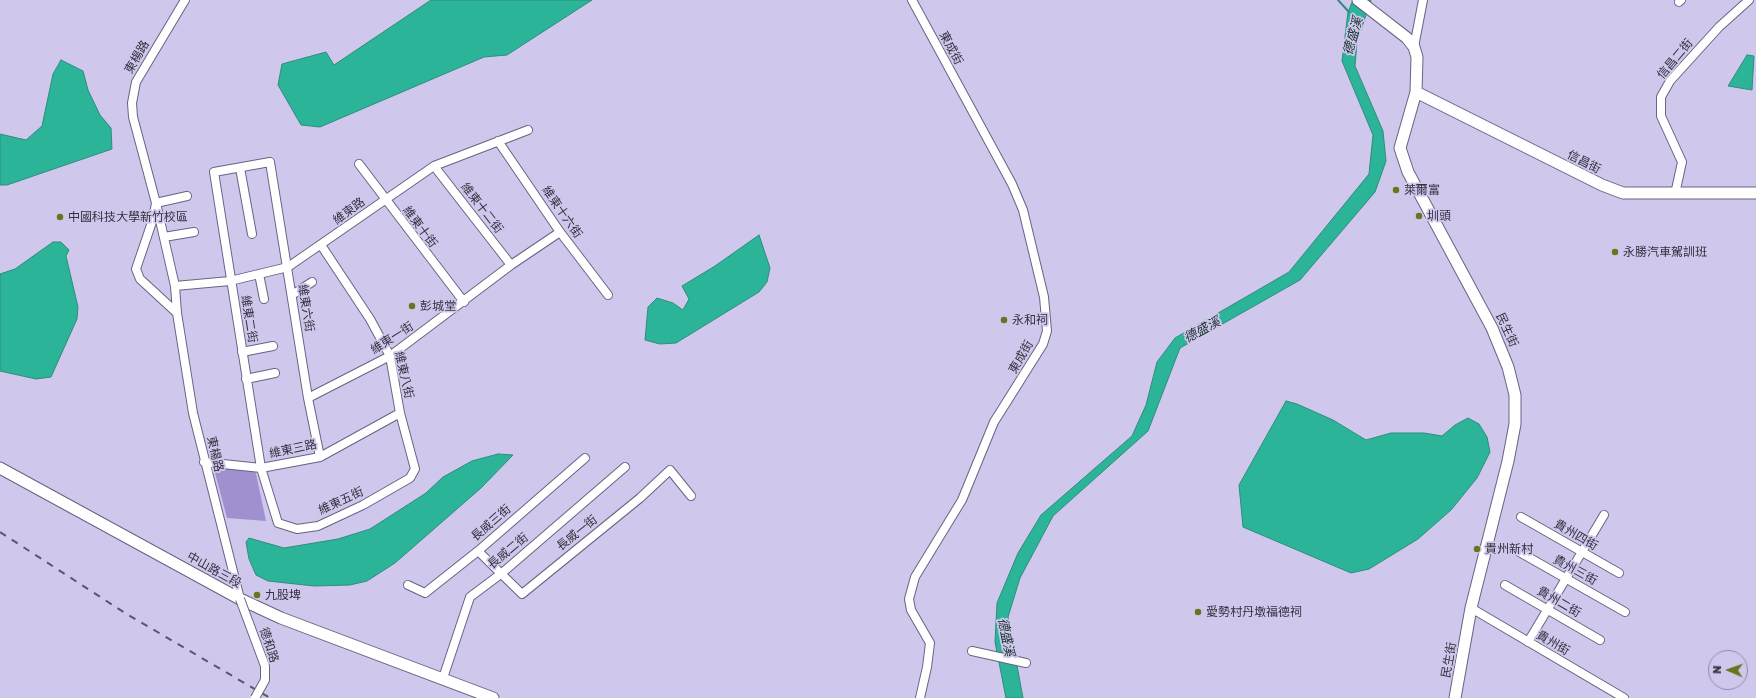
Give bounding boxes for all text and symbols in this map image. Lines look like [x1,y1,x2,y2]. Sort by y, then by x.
water label: 德盛溪 [1340,15,1366,57]
street label: 東成街 [936,29,966,67]
street label: 信昌二街 [1654,36,1696,82]
street label: 東楊路 [122,38,152,76]
street label: 信昌街 [1565,147,1603,177]
street label: 維東十二街 [458,180,506,236]
street label: 維東十六街 [539,183,585,241]
place label: 萊爾富 [1404,183,1440,197]
marker: 萊爾富 [1391,185,1401,195]
street label: 維東路 [330,195,368,227]
street label: 維東十街 [400,203,440,251]
place label: 圳頭 [1427,209,1451,223]
place label: 中國科技大學新竹校區 [68,210,188,224]
marker: 圳頭 [1414,211,1424,221]
marker: 中國科技大學新竹校區 [55,212,65,222]
place label: 永勝汽車駕訓班 [1623,245,1707,259]
marker: 永勝汽車駕訓班 [1610,247,1620,257]
street label: 維東六街 [295,283,317,333]
street label: 維東二街 [238,294,260,344]
place label: 彭城堂 [420,299,456,313]
marker: 彭城堂 [407,301,417,311]
street label: 民生街 [1493,311,1521,349]
place label: 永和祠 [1012,313,1048,327]
water label: 德盛溪 [1181,314,1223,346]
marker: 永和祠 [999,315,1009,325]
street label: 維東一街 [368,319,416,357]
street label: 東成街 [1006,338,1036,376]
street label: 維東八街 [392,350,416,400]
street label: 東楊路 [204,435,226,473]
street label: 維東三路 [268,437,318,461]
street label: 維東五街 [316,484,366,518]
street label: 長威三街 [468,502,514,544]
street label: 長威一街 [554,512,600,554]
street label: 貴州四街 [1552,517,1600,553]
street label: 長威二街 [485,530,531,572]
place label: 貴州新村 [1485,542,1533,556]
marker: 貴州新村 [1472,544,1482,554]
street label: 中山路三段 [184,549,244,591]
street label: 貴州三街 [1551,552,1599,588]
street label: 貴州二街 [1535,584,1583,620]
place label: 九股埤 [265,588,301,602]
marker: 九股埤 [252,590,262,600]
place label: 愛勢村丹墩福德祠 [1206,605,1302,619]
marker: 愛勢村丹墩福德祠 [1193,607,1203,617]
water label: 德盛溪 [995,616,1017,658]
street label: 德和路 [257,626,281,664]
street label: 貴州街 [1534,628,1572,658]
street label: 民生街 [1439,641,1459,679]
north arrow [1708,650,1748,690]
text: N [1710,665,1723,674]

